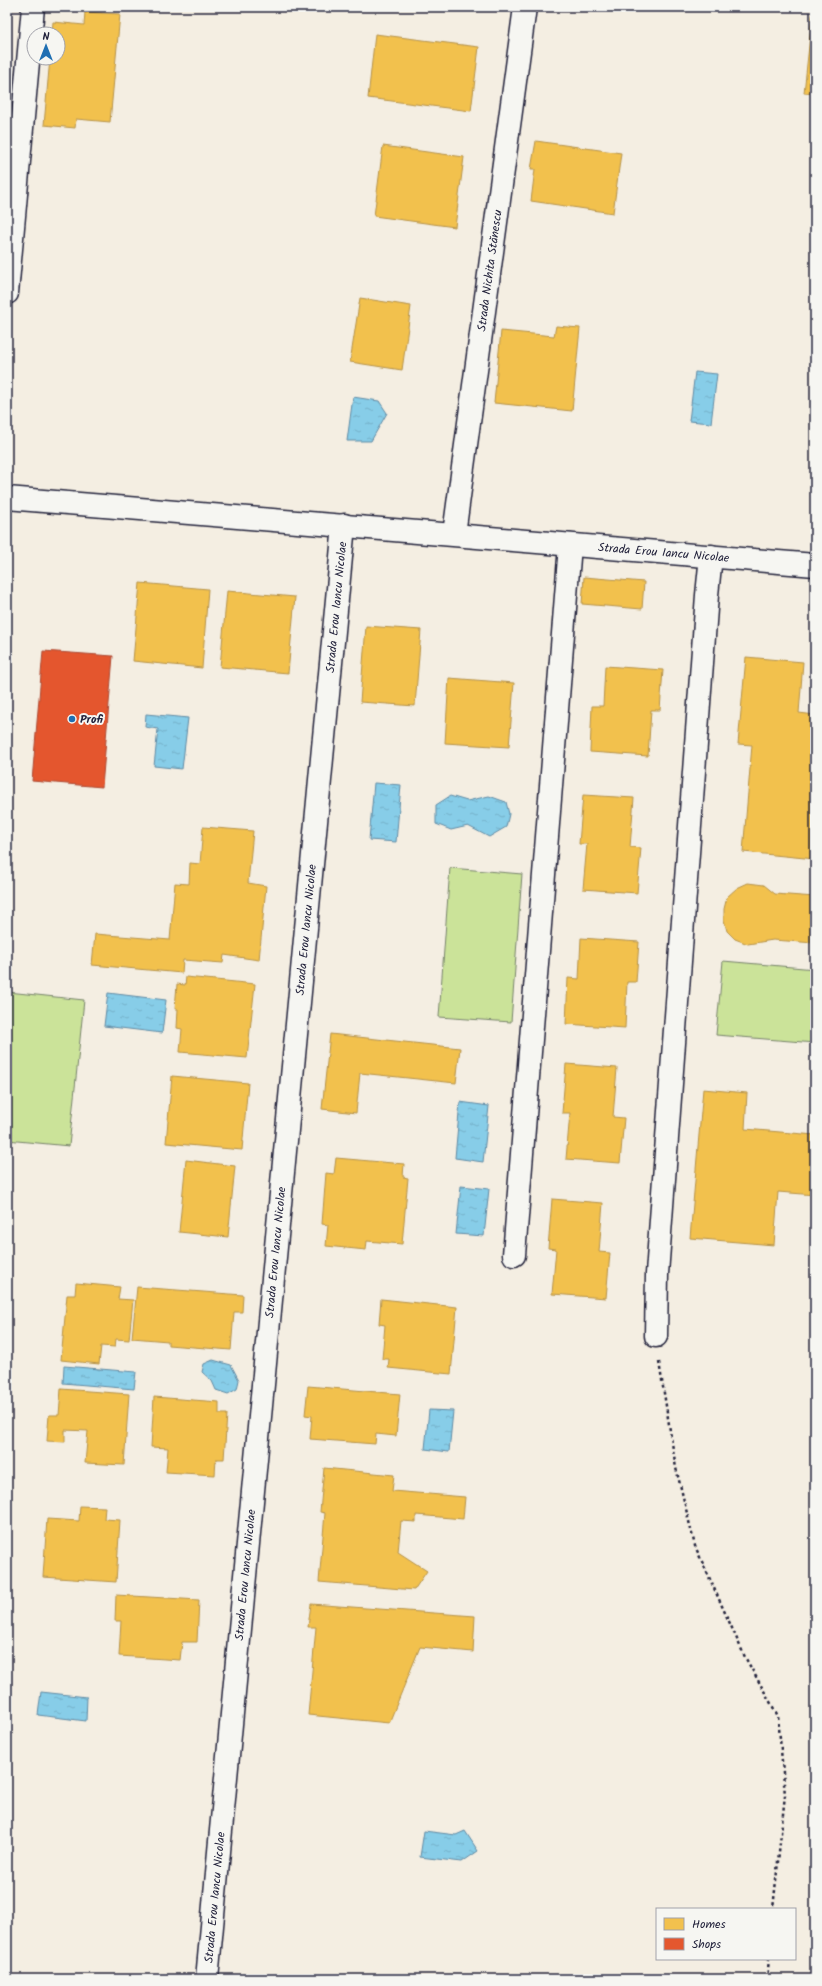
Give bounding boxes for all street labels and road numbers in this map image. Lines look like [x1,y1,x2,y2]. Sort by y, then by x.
street label: Strada Nichita Stănescu [472,208,507,332]
street label: Strada Erou Iancu Nicolae [597,538,731,567]
street label: Strada Erou Iancu Nicolae [321,540,352,673]
street label: Strada Erou Iancu Nicolae [290,863,322,996]
street label: Strada Erou Iancu Nicolae [260,1185,291,1319]
street label: Strada Erou Iancu Nicolae [229,1508,261,1641]
street label: Strada Erou Iancu Nicolae [199,1830,230,1964]

